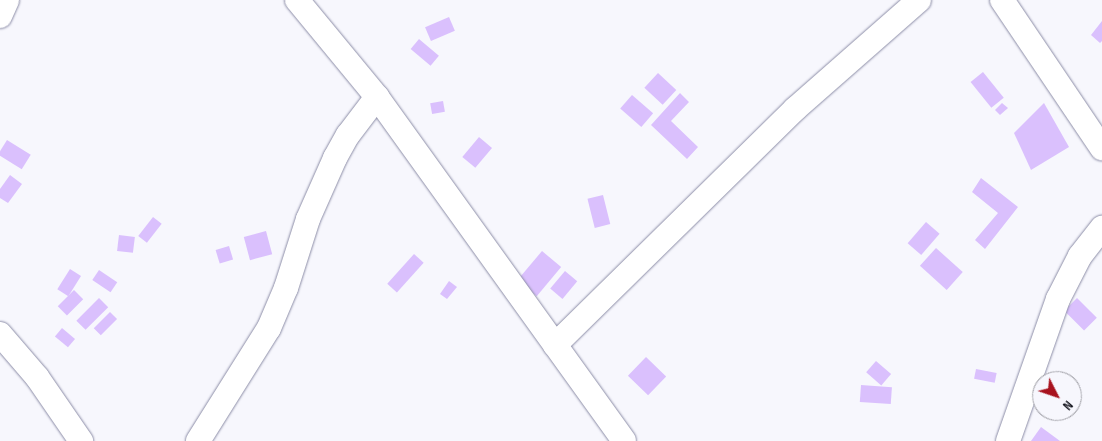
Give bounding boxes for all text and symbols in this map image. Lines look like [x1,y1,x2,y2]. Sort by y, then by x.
north arrow [1032,371,1082,421]
text: N [1059,397,1077,414]

